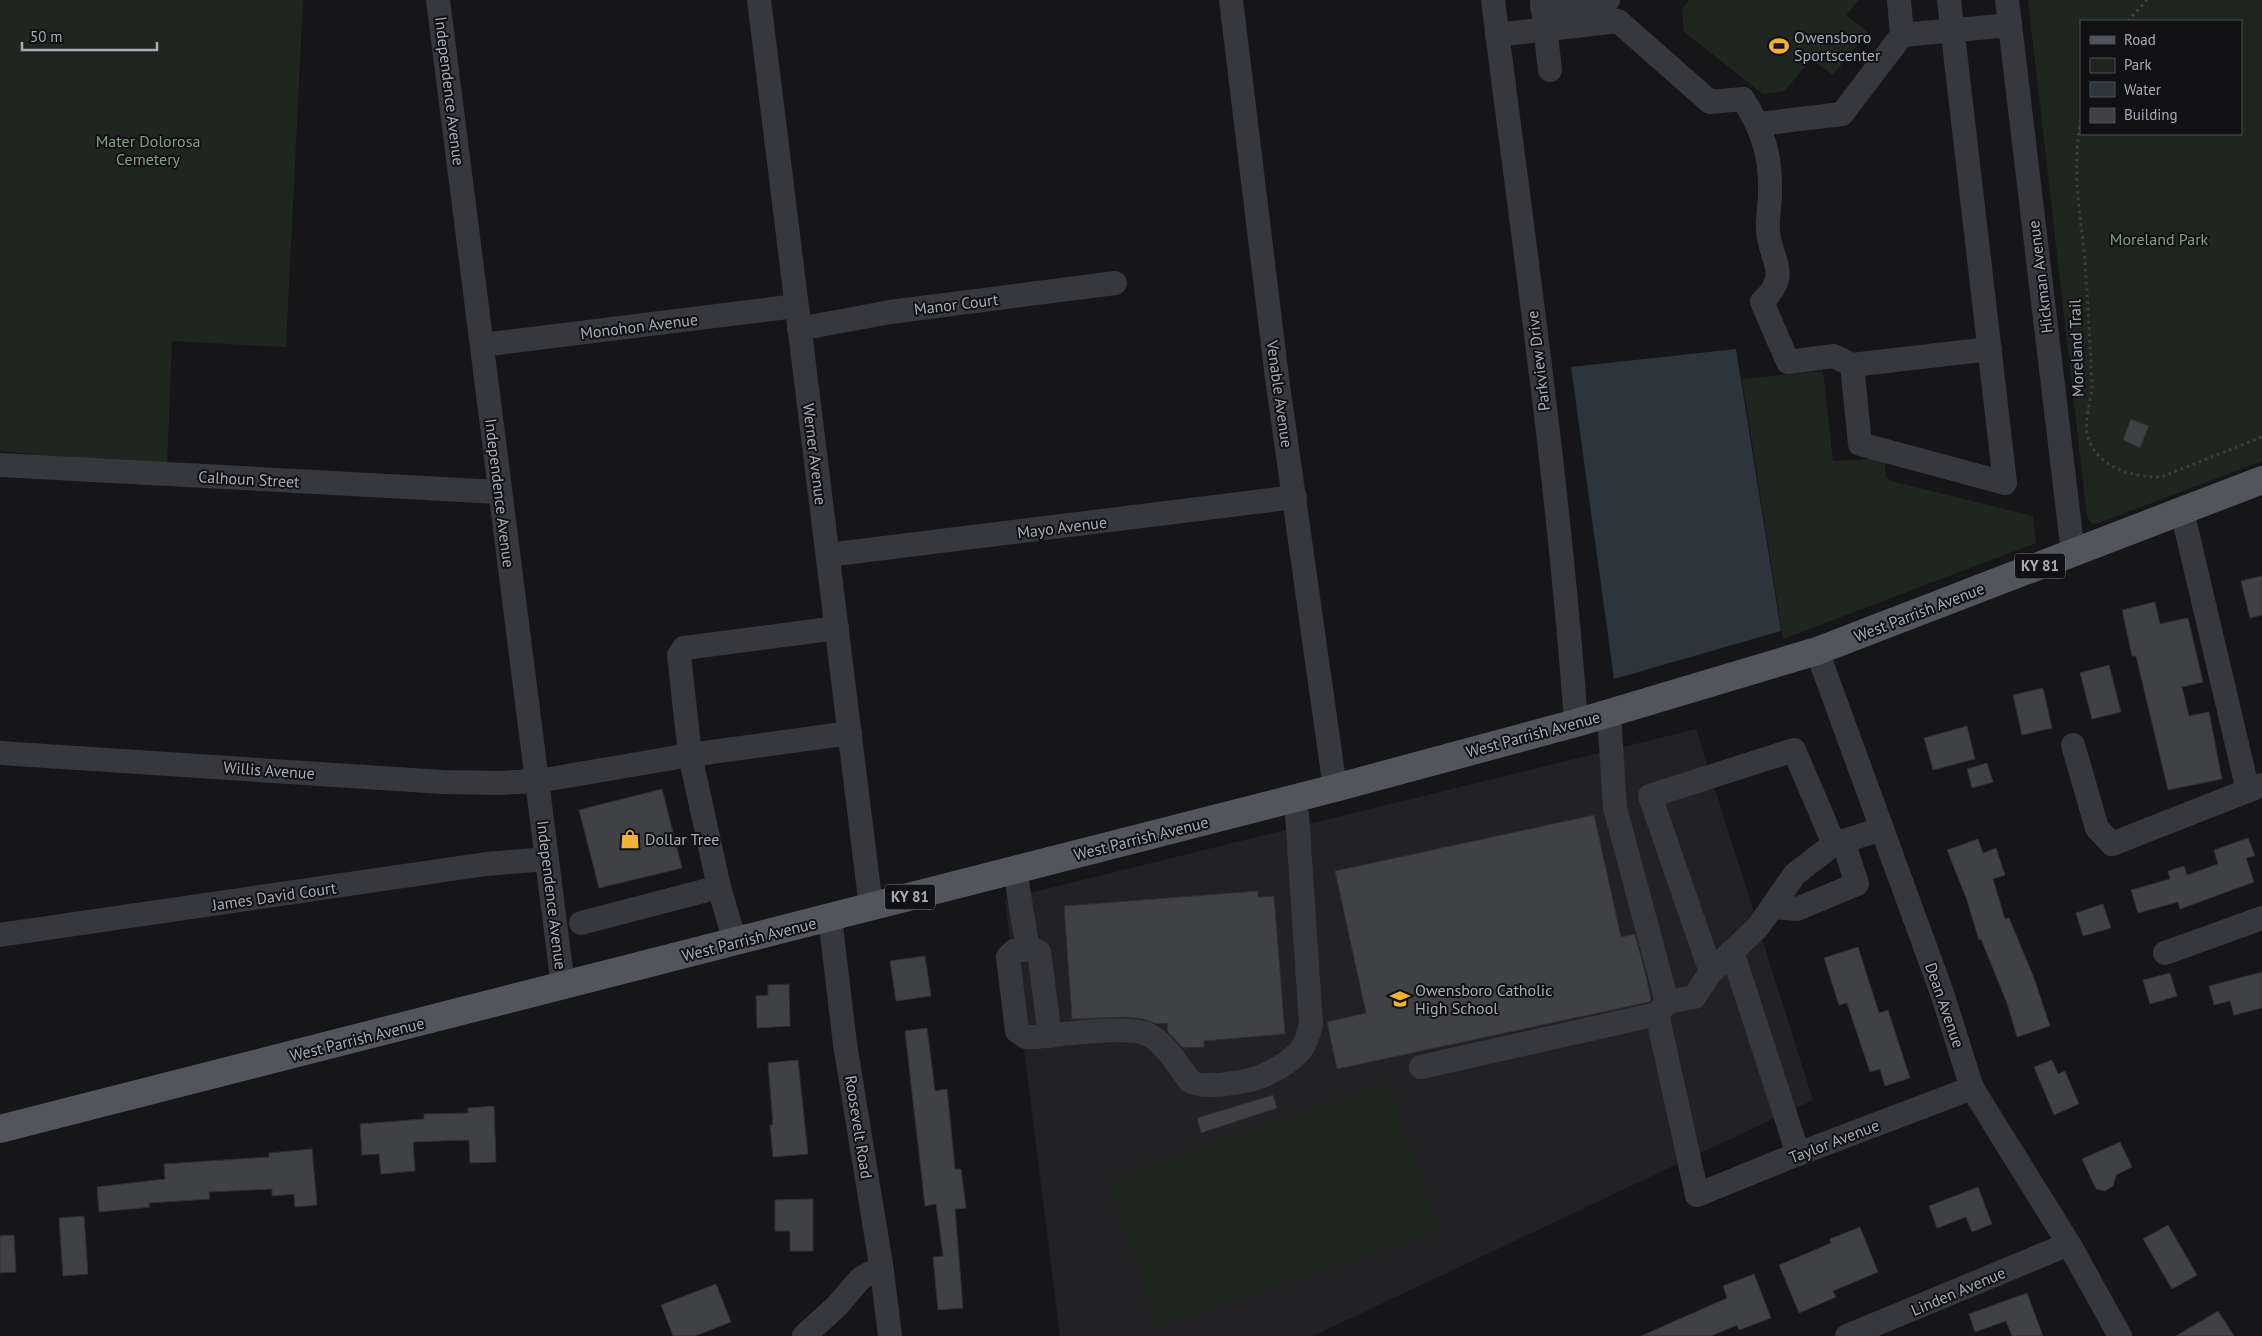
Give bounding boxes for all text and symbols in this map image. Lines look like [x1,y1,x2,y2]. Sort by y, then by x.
street label: Independence Avenue [431,15,469,167]
scale bar [22,20,158,52]
legend [2080,20,2242,135]
text: 50 m [30,27,63,46]
place label: Owensboro Sportscenter [1794,27,1881,65]
text: Road [2124,30,2156,49]
sports icon: Owensboro Sportscenter [1768,35,1790,57]
text: Park [2124,55,2152,74]
text: Water [2124,80,2161,99]
text: Building [2124,105,2178,124]
park label: Mater Dolorosa Cemetery [96,131,200,169]
street label: Hickman Avenue [2023,220,2057,334]
park label: Moreland Park [2110,229,2209,249]
street label: Manor Court [913,289,1000,319]
street label: Moreland Trail [2064,298,2088,397]
street label: Monohon Avenue [579,309,699,343]
street label: Parkview Drive [1522,310,1554,412]
street label: Venable Avenue [1262,338,1297,449]
street label: Werner Avenue [799,402,831,506]
street label: Independence Avenue [481,417,519,569]
street label: Calhoun Street [198,466,301,492]
street label: Mayo Avenue [1016,512,1108,542]
road number: KY 81 [2015,554,2065,578]
street label: West Parrish Avenue [1851,578,1987,646]
street label: West Parrish Avenue [1464,707,1602,761]
street label: Willis Avenue [223,757,315,783]
street label: West Parrish Avenue [1072,812,1210,864]
street label: Independence Avenue [533,819,571,971]
shop icon: Dollar Tree [619,828,641,850]
place label: Dollar Tree [645,829,719,849]
street label: James David Court [210,877,338,915]
road number: KY 81 [885,884,935,910]
street label: West Parrish Avenue [680,913,818,965]
street label: Dean Avenue [1921,960,1969,1050]
place label: Owensboro Catholic High School [1415,980,1552,1018]
school or university icon: Owensboro Catholic High School [1389,988,1411,1010]
street label: West Parrish Avenue [288,1013,426,1065]
street label: Roosevelt Road [841,1074,877,1180]
street label: Taylor Avenue [1786,1115,1882,1167]
street label: Linden Avenue [1908,1262,2008,1320]

